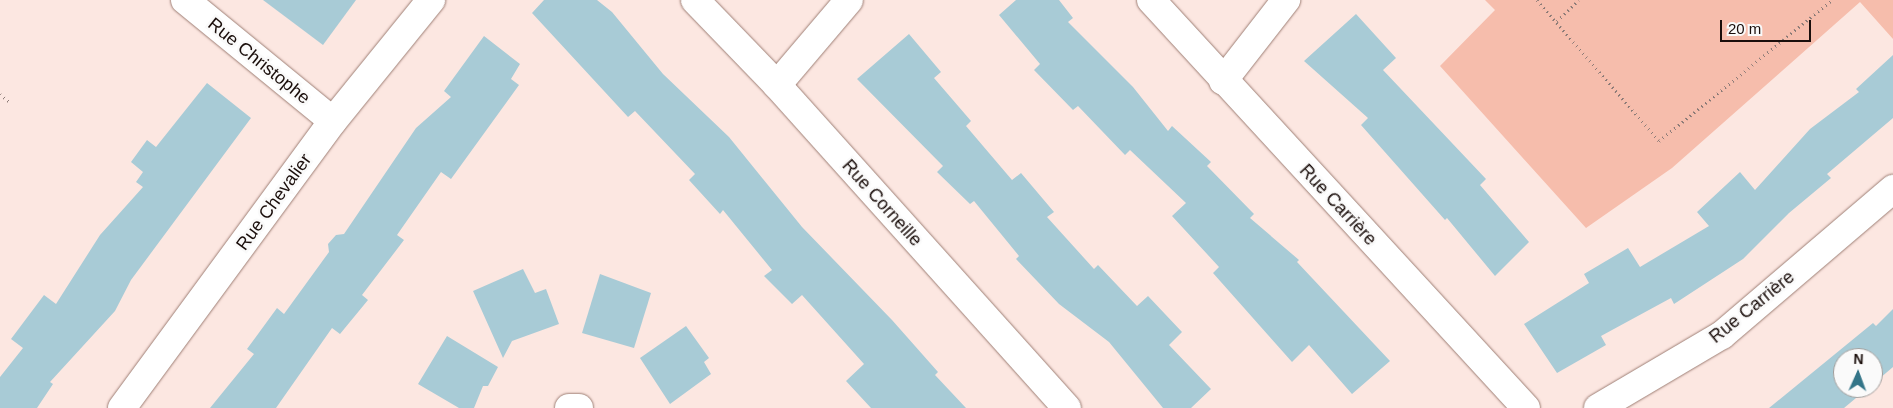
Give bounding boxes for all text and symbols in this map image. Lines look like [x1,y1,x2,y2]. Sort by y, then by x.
scale bar [1723,10,1814,42]
street label: Rue Christophe [204,13,314,109]
text: 20 m [1728,20,1761,37]
street label: Rue Chevalier [232,150,316,254]
street label: Rue Corneille [837,155,927,251]
street label: Rue Carrière [1295,160,1381,250]
street label: Rue Carrière [1705,266,1799,348]
north arrow [1833,348,1883,398]
text: N [1853,351,1864,367]

